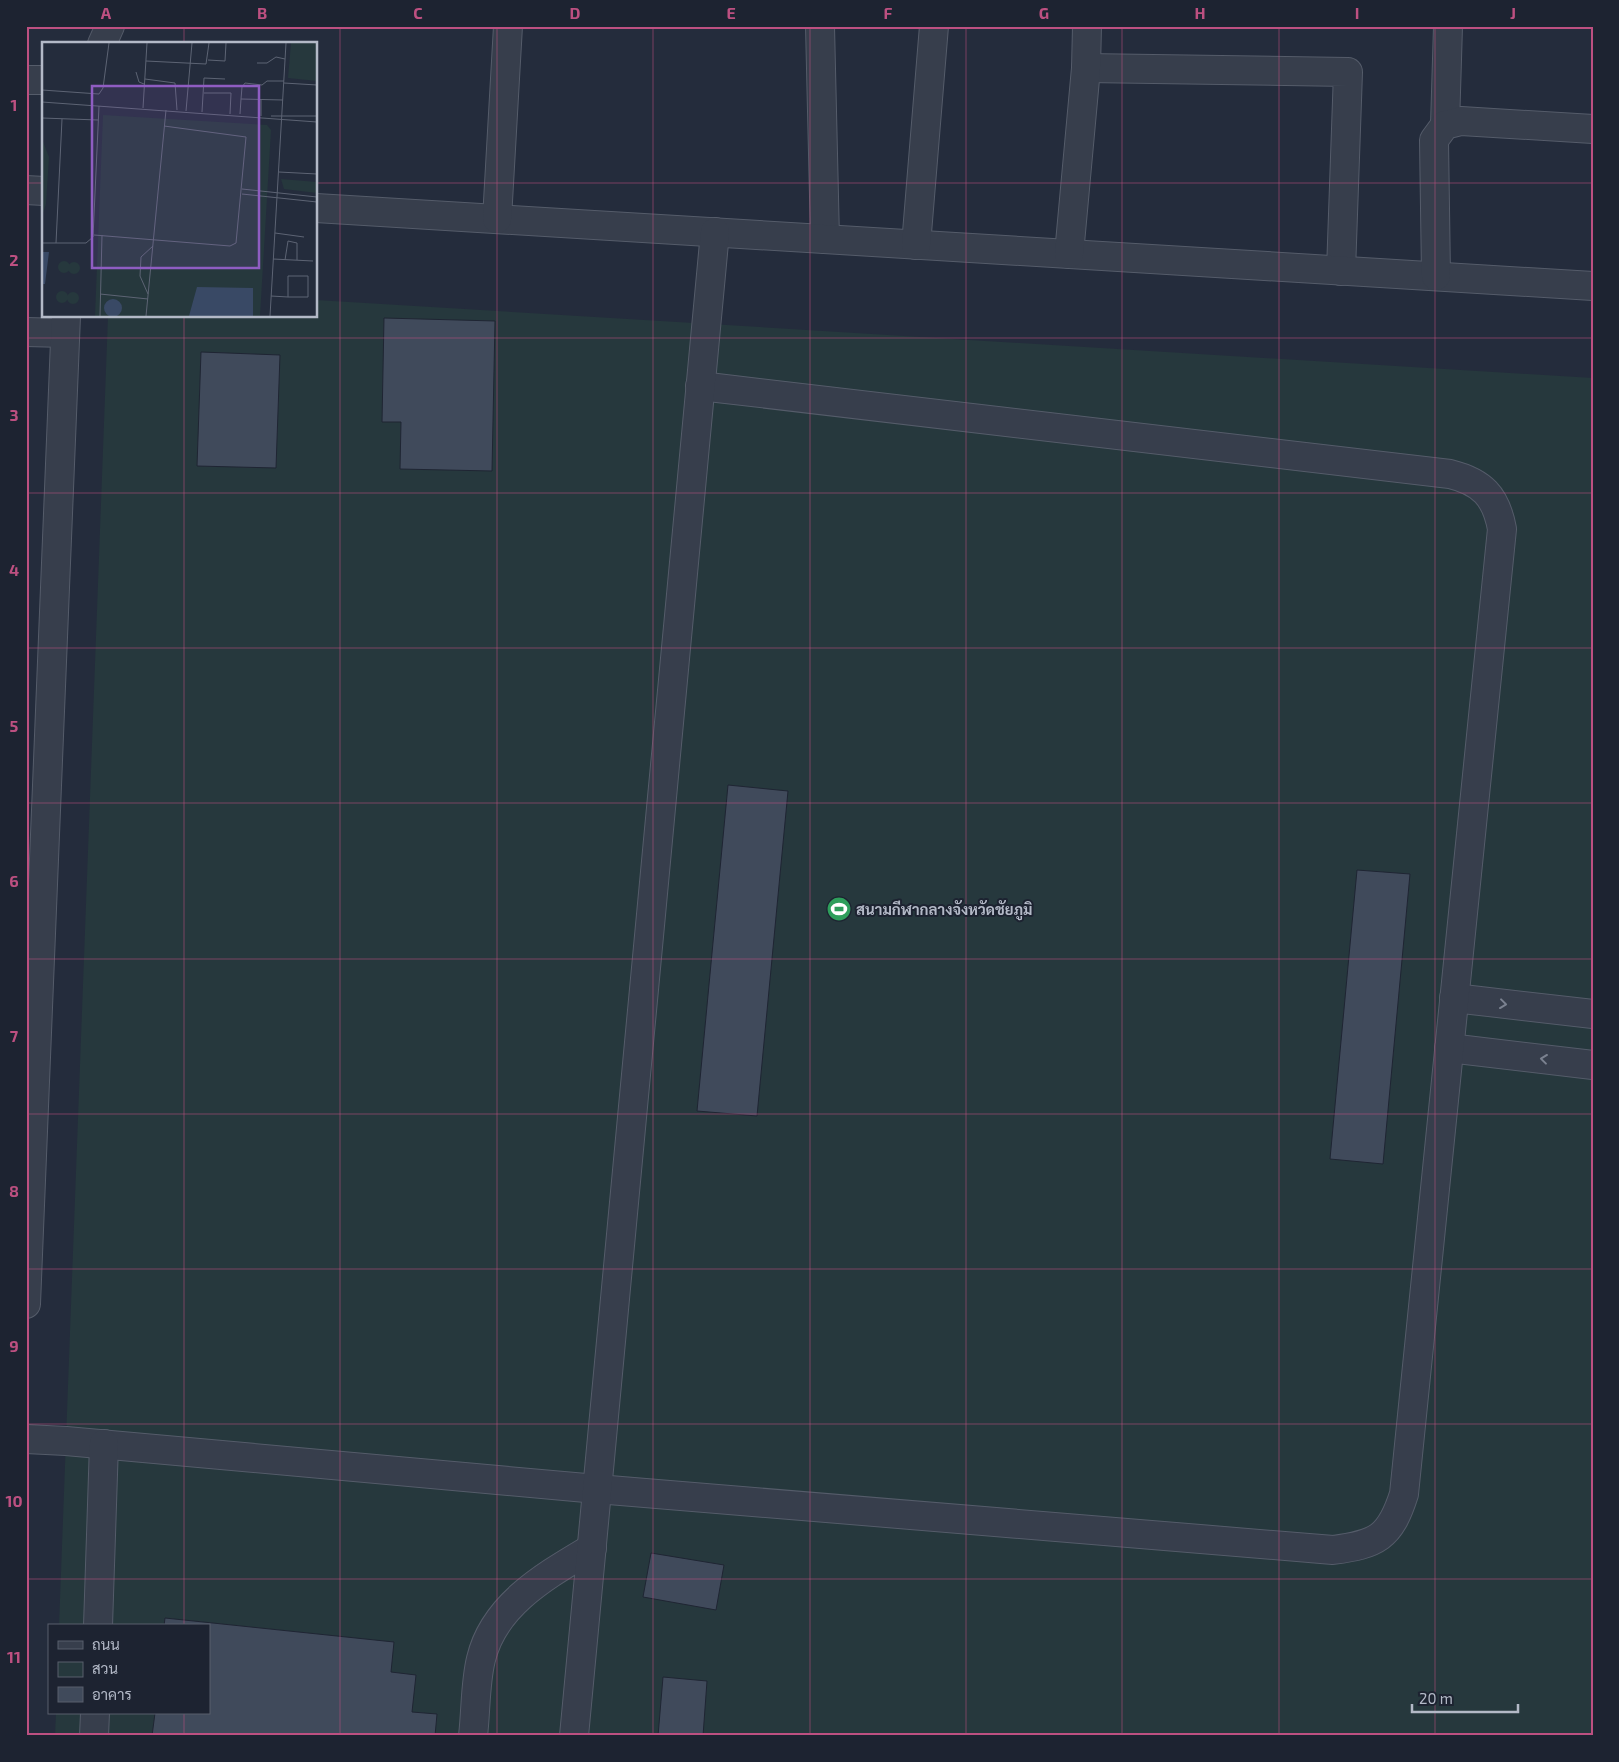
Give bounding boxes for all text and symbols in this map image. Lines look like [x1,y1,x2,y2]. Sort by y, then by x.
text: A [101,3,112,22]
text: B [257,3,267,22]
text: C [413,3,423,22]
text: D [570,3,581,22]
text: E [726,3,736,22]
text: F [884,3,893,22]
text: G [1039,3,1049,22]
text: H [1194,3,1206,22]
text: I [1355,3,1359,22]
text: J [1510,3,1516,22]
inset map [42,42,318,318]
text: 1 [11,95,17,114]
text: 2 [9,250,19,269]
text: 3 [9,405,19,424]
text: 4 [9,560,19,579]
text: 5 [10,716,19,735]
text: 6 [9,871,19,890]
sports icon: สนามกีฬากลางจังหวัดชัยภูมิ [826,896,852,922]
place label: สนามกีฬากลางจังหวัดชัยภูมิ [856,900,1033,921]
one-way arrow [1498,998,1507,1008]
text: 7 [10,1026,19,1045]
one-way arrow [1540,1054,1548,1065]
text: 8 [9,1181,19,1200]
text: 9 [9,1336,19,1355]
text: 10 [5,1491,23,1510]
legend [48,1624,210,1714]
text: ถนน [92,1635,120,1653]
text: 11 [7,1647,21,1666]
text: สวน [92,1659,118,1677]
scale bar [1412,1682,1518,1714]
text: อาคาร [92,1685,132,1703]
text: 20 m [1419,1689,1453,1707]

